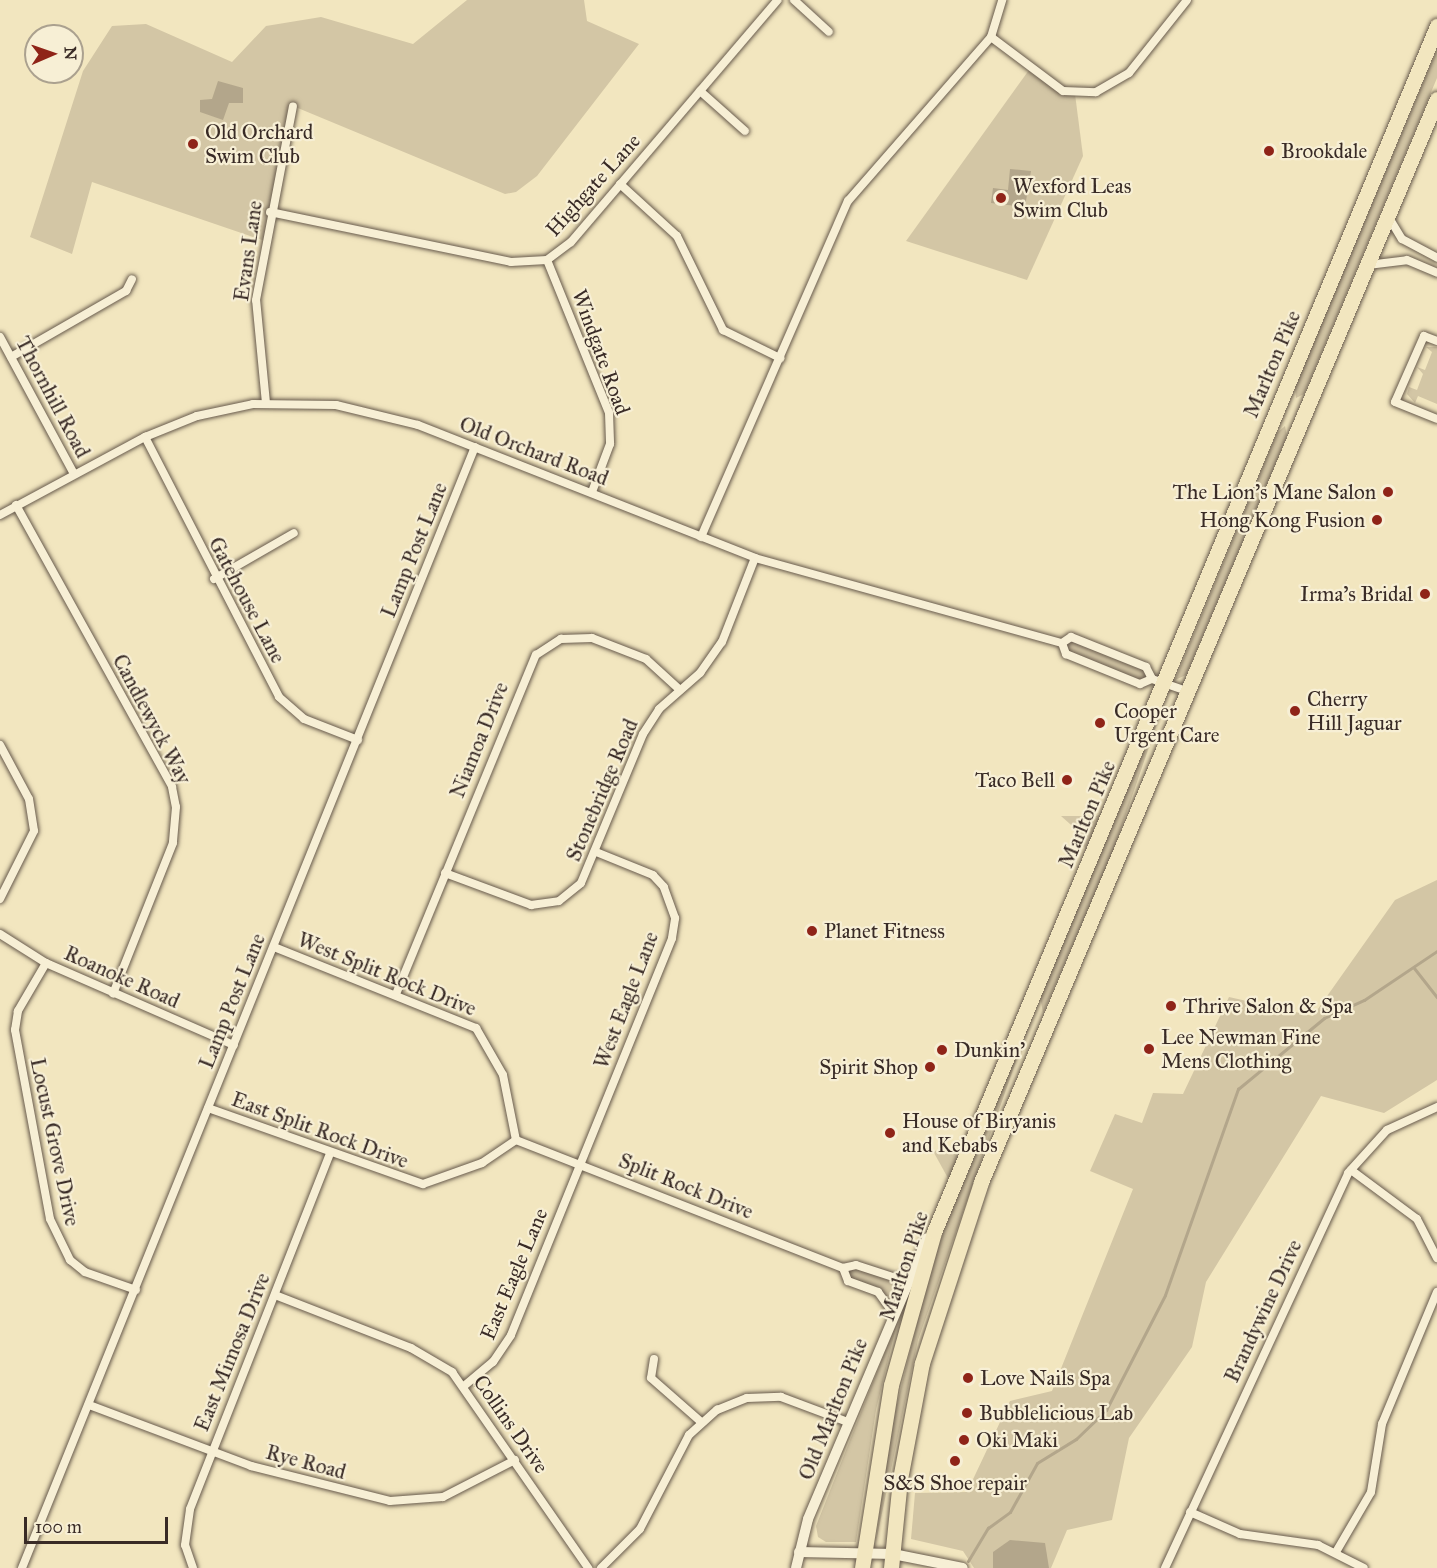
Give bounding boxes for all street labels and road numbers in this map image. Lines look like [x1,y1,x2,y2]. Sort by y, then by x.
street label: Highgate Lane [540,129,646,241]
street label: Evans Lane [228,199,268,303]
street label: Windgate Road [567,286,635,418]
street label: Marlton Pike [1238,307,1306,421]
street label: Thornhill Road [10,332,96,462]
street label: Old Orchard Road [456,411,612,491]
street label: Lamp Post Lane [375,479,453,621]
street label: Gatehouse Lane [203,533,291,667]
street label: Candlewyck Way [107,650,197,788]
street label: Niamoa Drive [444,678,514,802]
street label: Stonebridge Road [561,715,643,865]
street label: Marlton Pike [1053,757,1121,871]
street label: West Split Rock Drive [294,927,480,1021]
street label: West Eagle Lane [588,928,664,1072]
street label: Lamp Post Lane [193,930,271,1072]
street label: Roanoke Road [60,940,184,1014]
street label: Locust Grove Drive [25,1056,85,1228]
street label: East Split Rock Drive [228,1086,412,1174]
street label: Split Rock Drive [615,1148,757,1224]
street label: East Eagle Lane [475,1204,553,1344]
street label: Marlton Pike [874,1208,934,1324]
street label: Brandywine Drive [1219,1236,1307,1386]
street label: East Mimosa Drive [189,1269,275,1435]
street label: Old Marlton Pike [793,1334,873,1484]
street label: Collins Drive [468,1370,554,1478]
street label: Rye Road [263,1439,349,1485]

